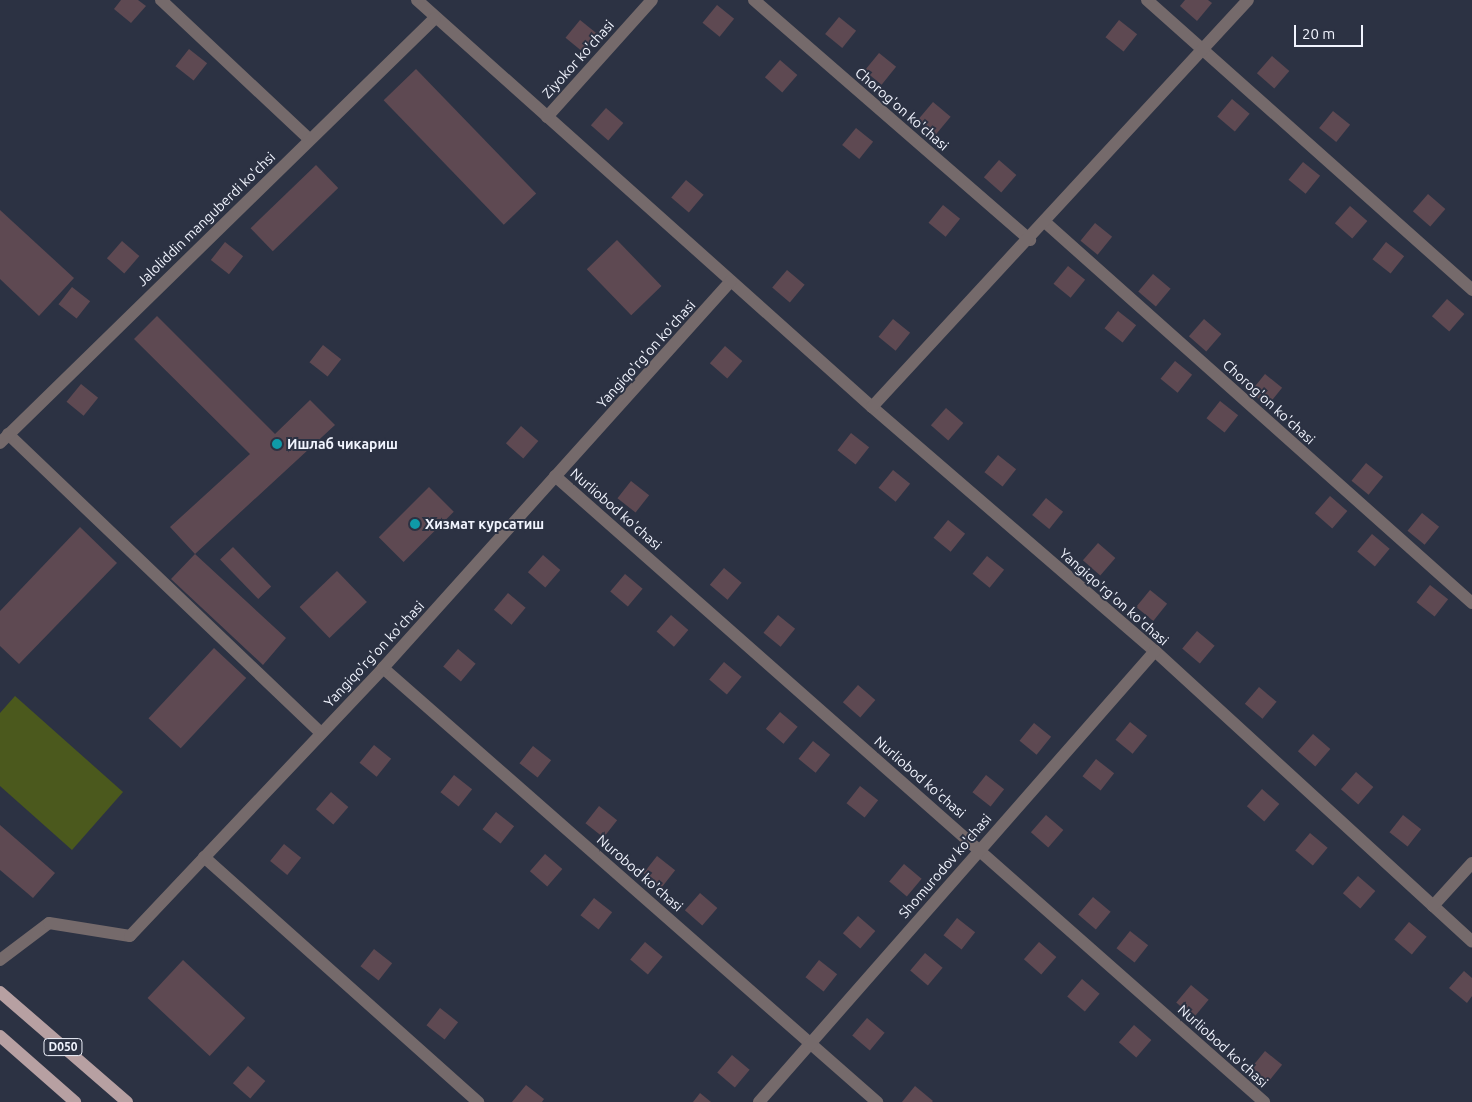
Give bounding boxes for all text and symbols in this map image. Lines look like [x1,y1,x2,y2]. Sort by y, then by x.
scale bar [1297,15,1366,47]
street label: Ziyokor ko'chasi [539,17,617,101]
text: 20 m [1302,25,1335,42]
street label: Chorog'on ko'chasi [852,64,952,154]
street label: Jaloliddin manguberdi ko'chsi [133,149,279,289]
street label: Yangiqo'rg'on ko'chasi [593,297,699,411]
street label: Chorog'on ko'chasi [1219,356,1319,448]
place label: Ишлаб чикариш [287,436,398,452]
marker: Ишлаб чикариш [271,438,283,450]
street label: Nurliobod ko'chasi [567,465,665,553]
place label: Хизмат курсатиш [425,516,544,532]
marker: Хизмат курсатиш [409,518,421,530]
street label: Yangiqo'rg'on ko'chasi [1056,545,1172,649]
street label: Yangiqo'rg'on ko'chasi [320,597,428,711]
street label: Nurliobod ko'chasi [871,733,969,821]
street label: Shomurodov ko'chasi [895,810,995,922]
street label: Nurobod ko'chasi [594,831,686,915]
street label: Nurliobod ko'chasi [1174,1001,1272,1091]
road number: D050 [43,1038,83,1056]

